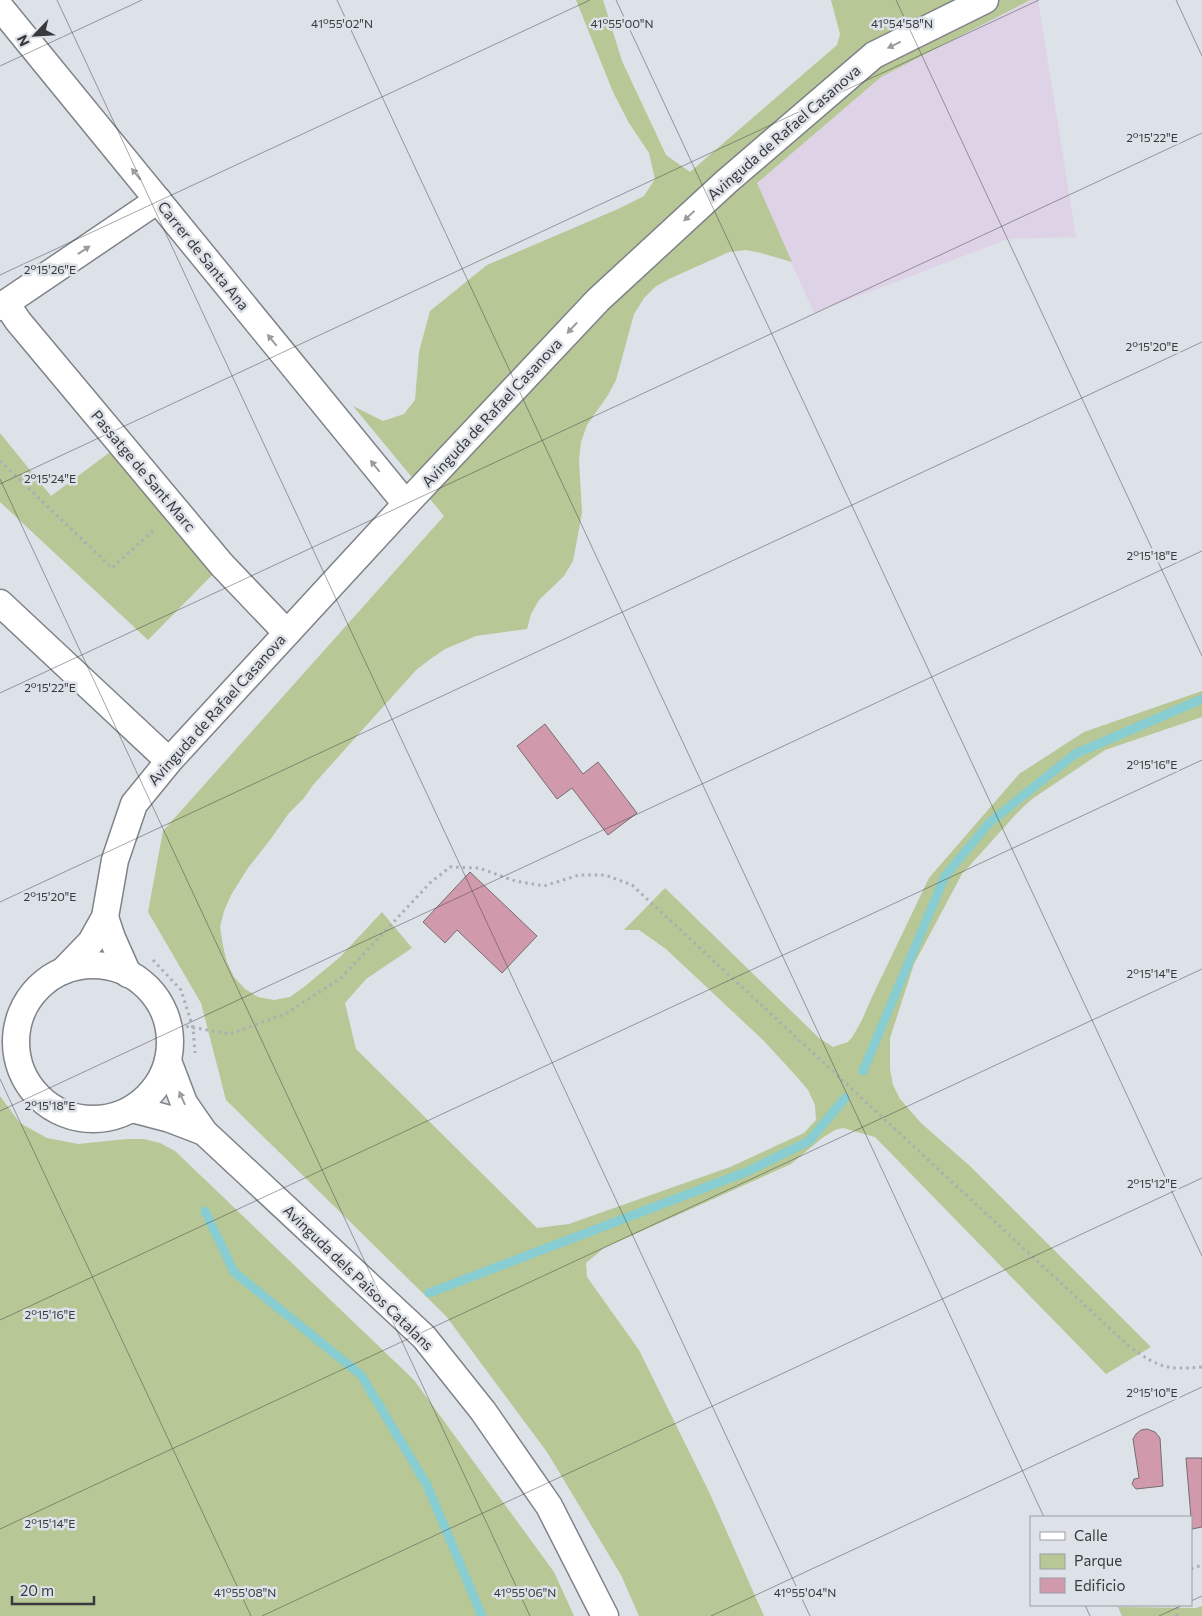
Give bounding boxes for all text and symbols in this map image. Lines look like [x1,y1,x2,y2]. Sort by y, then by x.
north arrow [10,10,60,60]
text: 41°55'02"N [311,16,373,30]
text: 41°55'00"N [590,16,654,30]
text: 41°54'58"N [871,16,933,30]
text: N [13,32,33,49]
one-way arrow [887,41,901,49]
street label: Avinguda de Rafael Casanova [703,61,864,204]
text: 2°15'22"E [1126,130,1178,144]
one-way arrow [131,168,142,181]
street label: Carrer de Santa Ana [154,197,253,313]
one-way arrow [683,210,695,222]
one-way arrow [77,245,91,255]
text: 2°15'26"E [24,262,76,276]
one-way arrow [566,322,578,334]
one-way arrow [267,334,278,347]
street label: Avinguda de Rafael Casanova [418,334,565,490]
text: 2°15'20"E [1126,339,1178,353]
street label: Passatge de Sant Marc [88,406,200,535]
one-way arrow [370,460,381,473]
text: 2°15'24"E [24,471,76,485]
text: 2°15'18"E [1127,548,1177,562]
street label: Avinguda de Rafael Casanova [144,630,289,788]
text: 2°15'22"E [24,680,76,694]
text: 2°15'16"E [1127,757,1177,771]
text: 2°15'20"E [24,889,76,903]
text: 2°15'14"E [1127,966,1177,980]
one-way arrow [178,1091,186,1105]
text: 2°15'18"E [25,1098,75,1112]
text: 2°15'12"E [1127,1176,1177,1190]
street label: Avinguda dels Països Catalans [280,1201,438,1354]
text: 2°15'16"E [25,1307,75,1321]
text: 2°15'10"E [1126,1385,1178,1399]
text: 2°15'14"E [25,1516,75,1530]
legend [1030,1516,1192,1606]
text: Calle [1074,1526,1108,1544]
text: Parque [1074,1551,1122,1569]
scale bar [12,1574,95,1606]
text: Edificio [1074,1576,1125,1594]
text: 20 m [20,1581,54,1599]
text: 41°55'08"N [214,1585,276,1599]
text: 41°55'06"N [494,1585,556,1599]
text: 41°55'04"N [774,1585,836,1599]

